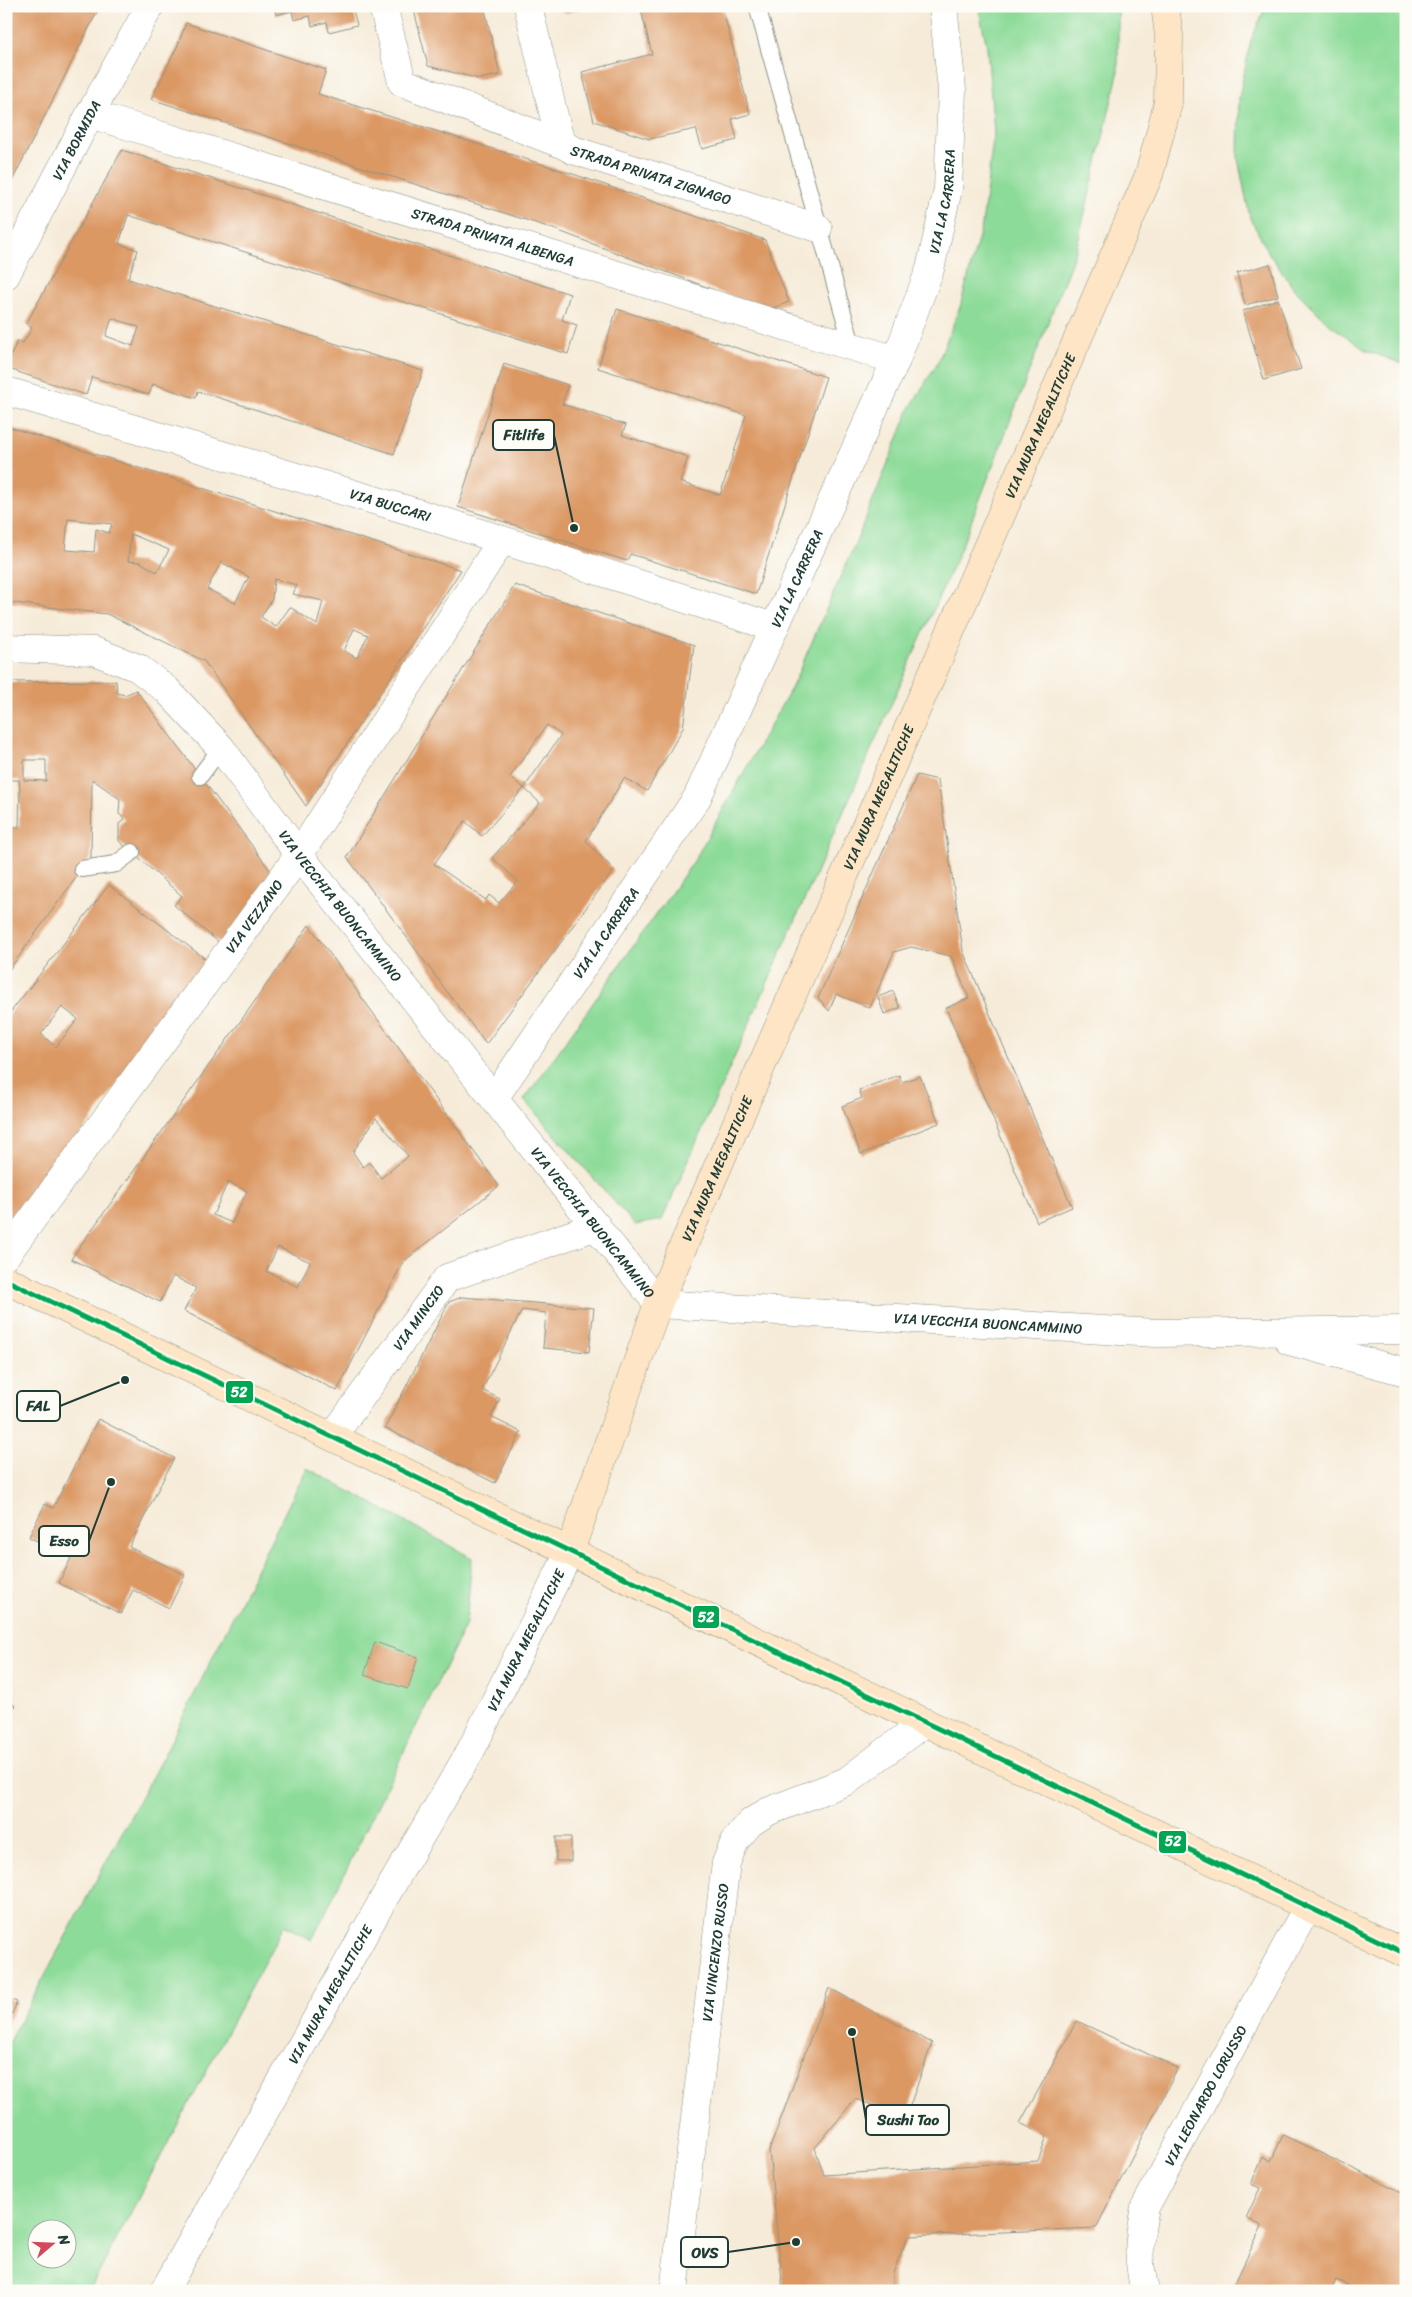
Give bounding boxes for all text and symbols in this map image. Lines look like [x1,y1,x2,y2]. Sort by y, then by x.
street label: VIA BORMIDA [45,96,108,185]
street label: STRADA PRIVATA ZIGNAGO [567,137,735,212]
street label: VIA LA CARRERA [921,149,962,256]
street label: STRADA PRIVATA ALBENGA [408,200,577,274]
street label: VIA MURA MEGALITICHE [997,348,1083,502]
callout: Fitlife [493,420,554,450]
text: Fitlife [502,422,545,448]
street label: VIA BUCCARI [347,481,435,529]
street label: VIA LA CARRERA [764,525,830,632]
street label: VIA MURA MEGALITICHE [836,719,922,874]
street label: VIA VECCHIA BUONCAMMINO [272,825,409,988]
street label: VIA VEZZANO [219,874,290,958]
street label: VIA LA CARRERA [566,882,646,984]
street label: VIA MURA MEGALITICHE [674,1091,760,1245]
street label: VIA VECCHIA BUONCAMMINO [524,1141,662,1304]
street label: VIA MINCIO [386,1279,451,1356]
street label: VIA VECCHIA BUONCAMMINO [893,1305,1083,1341]
line badge: 52 [225,1380,254,1404]
text: 52 [231,1380,248,1405]
callout: FAL [17,1391,60,1421]
text: FAL [25,1393,51,1419]
callout: Esso [39,1526,89,1556]
text: Esso [49,1528,79,1554]
street label: VIA MURA MEGALITICHE [480,1563,572,1715]
line badge: 52 [692,1605,720,1629]
text: 52 [698,1605,715,1630]
text: 52 [1165,1829,1182,1854]
line badge: 52 [1158,1830,1187,1854]
street label: VIA VINCENZO RUSSO [694,1882,736,2023]
street label: VIA MURA MEGALITICHE [281,1919,380,2069]
street label: VIA LEONARDO LORUSSO [1157,2020,1254,2170]
callout: Sushi Tao [866,2105,949,2135]
text: Sushi Tao [876,2107,939,2133]
north arrow [28,2220,78,2270]
text: N [50,2230,77,2249]
callout: OVS [681,2237,728,2267]
text: OVS [690,2240,719,2266]

